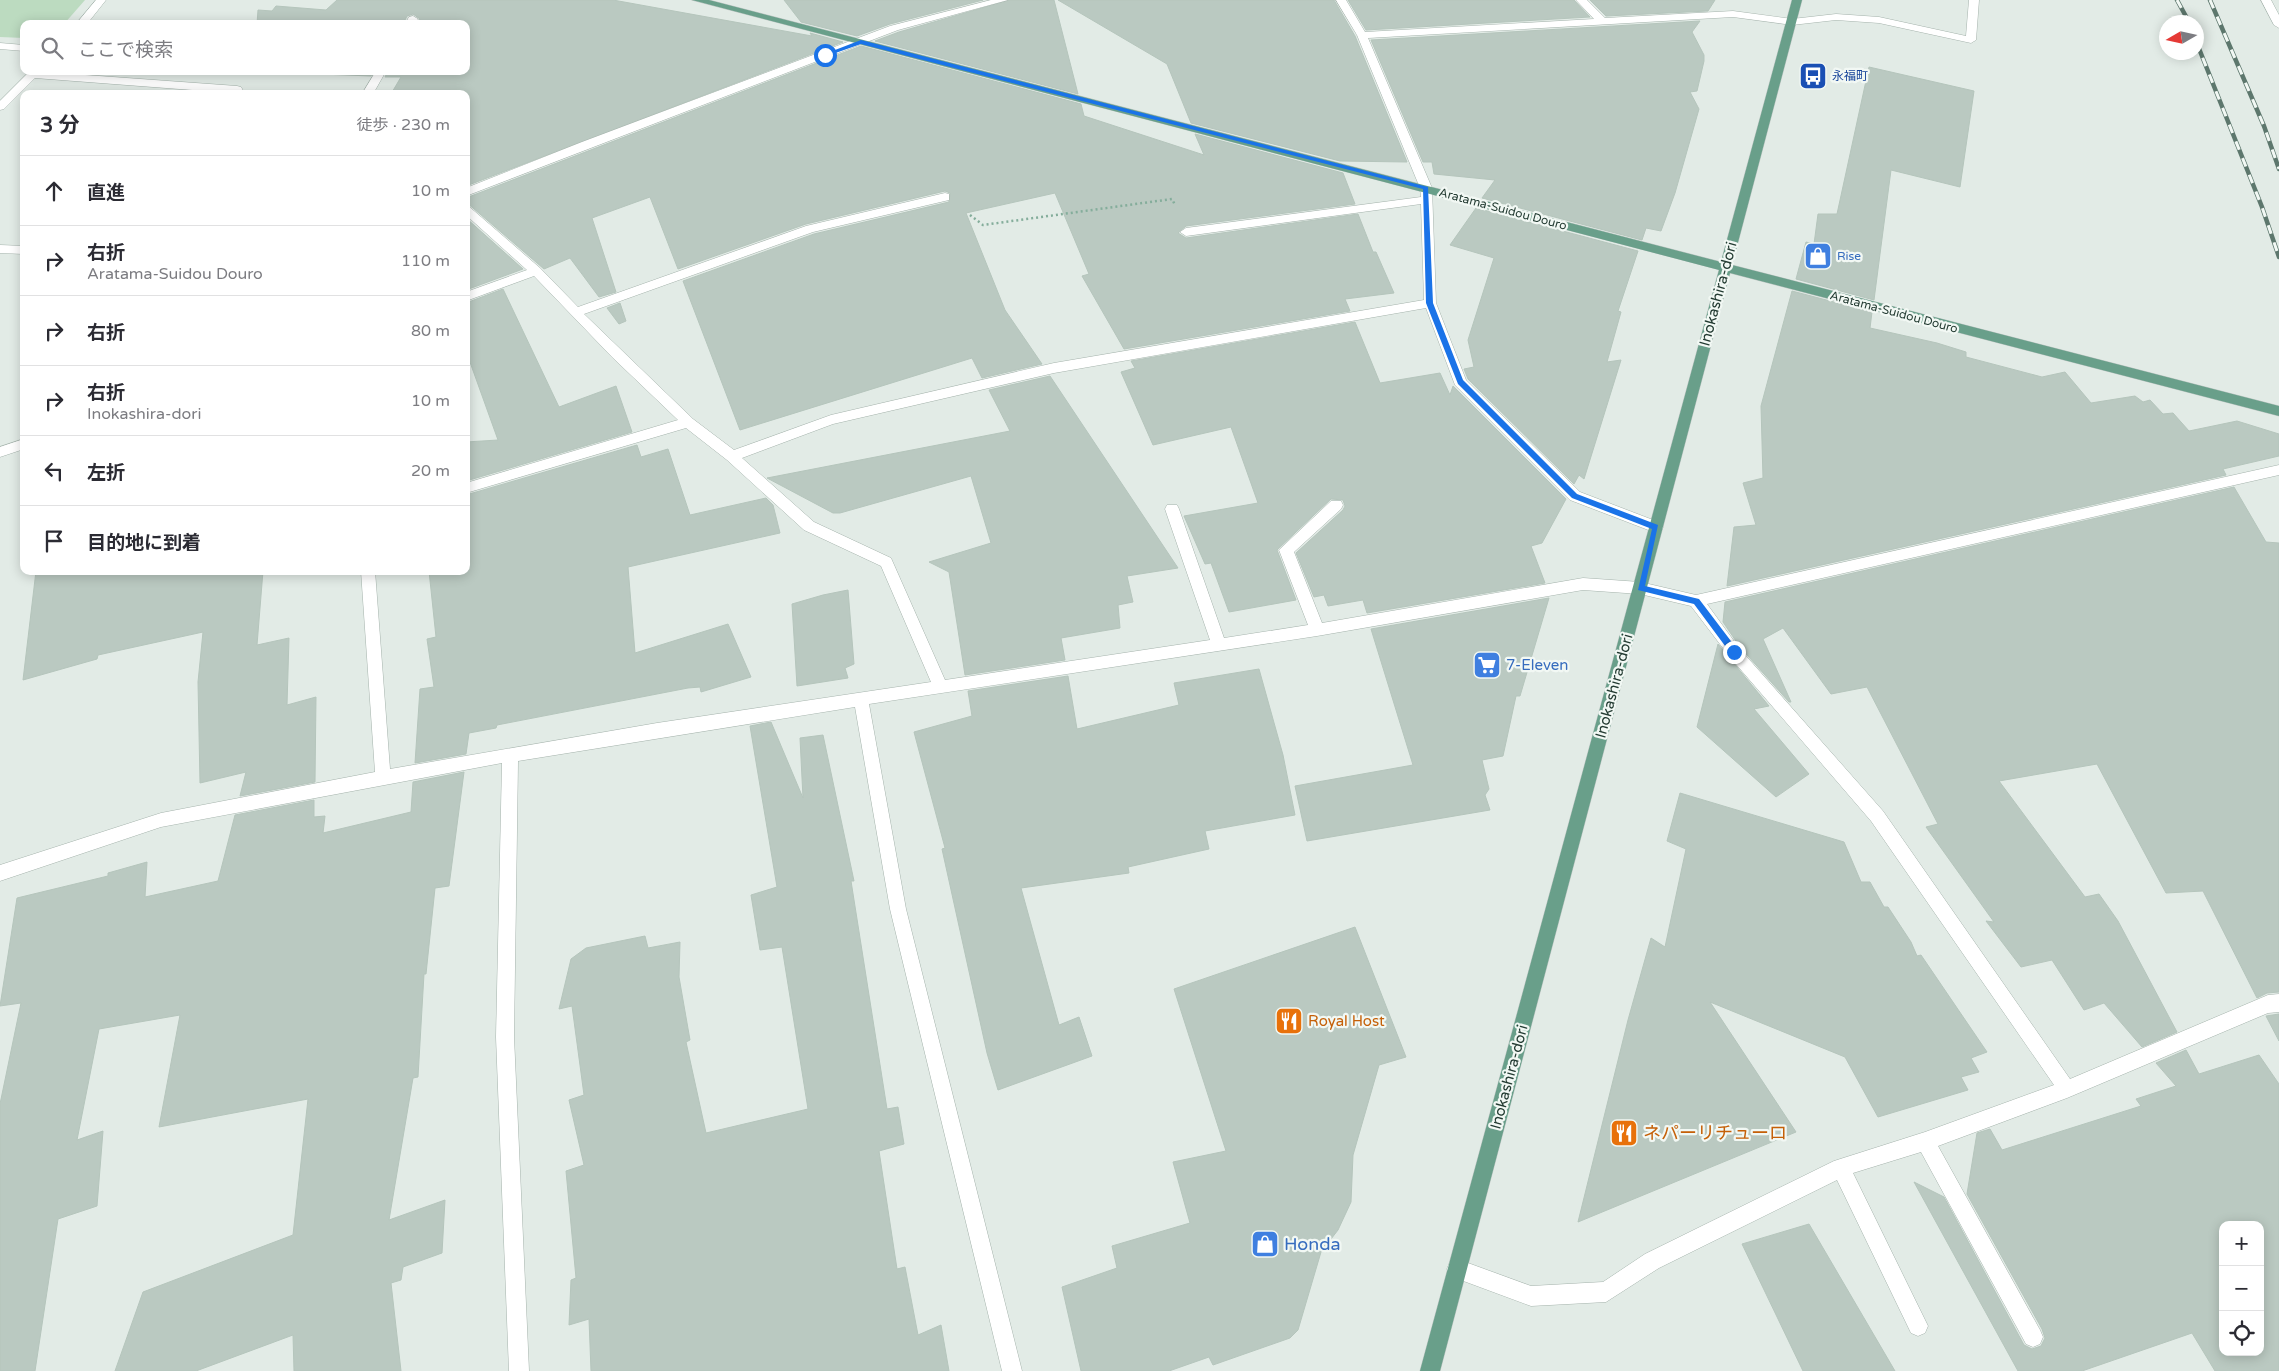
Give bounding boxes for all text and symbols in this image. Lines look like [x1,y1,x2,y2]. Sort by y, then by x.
north arrow [2159,15,2204,60]
search box [20,20,470,75]
icon: search [38,34,66,62]
text: ここで検索 [78,39,173,61]
route start [814,44,837,67]
bus stop icon: 永福町 [1798,61,1828,91]
place label: 永福町 [1832,69,1868,83]
text: 3 分 [40,113,80,138]
text: 徒歩 · 230 m [357,115,450,135]
icon: ahead [40,177,68,205]
text: 10 m [411,181,450,201]
text: 直進 [87,182,125,204]
street label: Aratama-Suidou Douro [1438,185,1568,233]
street label: Inokashira-dori [1695,240,1741,348]
shop icon: Rise [1803,241,1833,271]
text: 右折 [87,242,125,264]
icon: right [40,247,68,275]
place label: Rise [1837,249,1861,263]
text: 110 m [401,251,450,271]
text: Aratama-Suidou Douro [87,264,263,284]
street label: Aratama-Suidou Douro [1829,288,1959,336]
icon: right [40,317,68,345]
text: 80 m [411,321,450,341]
text: 右折 [87,322,125,344]
text: 右折 [87,382,125,404]
icon: right [40,387,68,415]
text: 10 m [411,391,450,411]
text: Inokashira-dori [87,404,201,424]
icon: left [40,457,68,485]
text: 20 m [411,461,450,481]
text: 左折 [87,462,125,484]
icon: arrive [40,527,68,555]
text: 目的地に到着 [87,532,201,554]
street label: Inokashira-dori [1591,632,1637,740]
route end [1723,641,1746,664]
supermarket icon: 7-Eleven [1472,650,1502,680]
place label: 7-Eleven [1506,656,1568,674]
restaurant icon: Royal Host [1274,1006,1304,1036]
place label: Royal Host [1308,1012,1385,1030]
street label: Inokashira-dori [1486,1023,1532,1131]
restaurant icon: ネパーリチューロ [1609,1118,1639,1148]
place label: ネパーリチューロ [1643,1122,1787,1144]
map controls [2219,1221,2264,1356]
button: + [2219,1221,2264,1266]
shop icon: Honda [1250,1229,1280,1259]
place label: Honda [1284,1233,1341,1255]
button: − [2219,1266,2264,1311]
button: locate [2219,1311,2264,1356]

